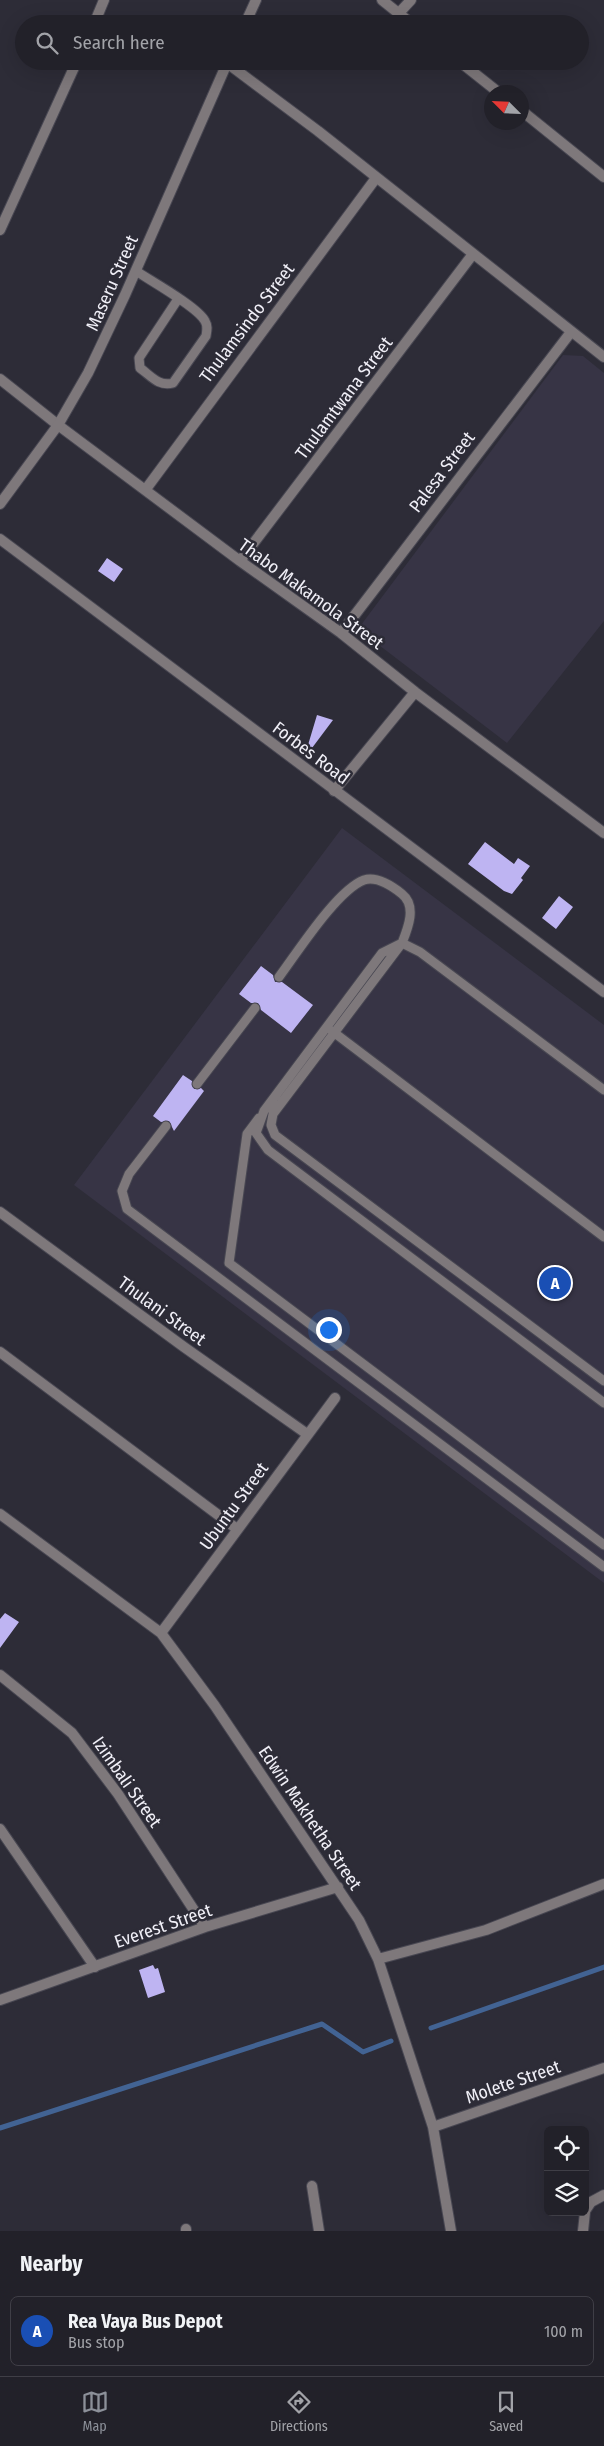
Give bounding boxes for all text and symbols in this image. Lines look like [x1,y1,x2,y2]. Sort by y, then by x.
search box [15,15,589,70]
icon: search [33,29,61,57]
text: Search here [73,31,165,54]
north arrow [484,85,529,130]
street label: Maseru Street [81,232,143,334]
street label: Thulamsindo Street [195,259,299,387]
street label: Thulamtwana Street [291,332,397,464]
street label: Palesa Street [404,427,480,517]
street label: Thabo Makamola Street [234,534,388,654]
street label: Forbes Road [268,717,354,789]
pin: A [539,1264,571,1302]
street label: Thulani Street [114,1272,210,1350]
your location [316,1317,342,1343]
street label: Ubuntu Street [195,1458,273,1554]
street label: Izimbali Street [88,1732,166,1832]
street label: Edwin Makhetha Street [254,1742,366,1894]
street label: Everest Street [111,1899,215,1953]
street label: Molete Street [463,2055,563,2108]
map controls [544,2126,589,2216]
button: locate [544,2126,589,2171]
button: layers [544,2171,589,2216]
text: Nearby [20,2251,82,2277]
text: Rea Vaya Bus Depot [68,2310,223,2333]
text: A [33,2322,41,2341]
text: 100 m [544,2322,583,2341]
text: Bus stop [68,2333,124,2352]
tab: Map [81,2388,109,2435]
tab: Directions [270,2388,328,2435]
tab: Saved [489,2388,523,2435]

